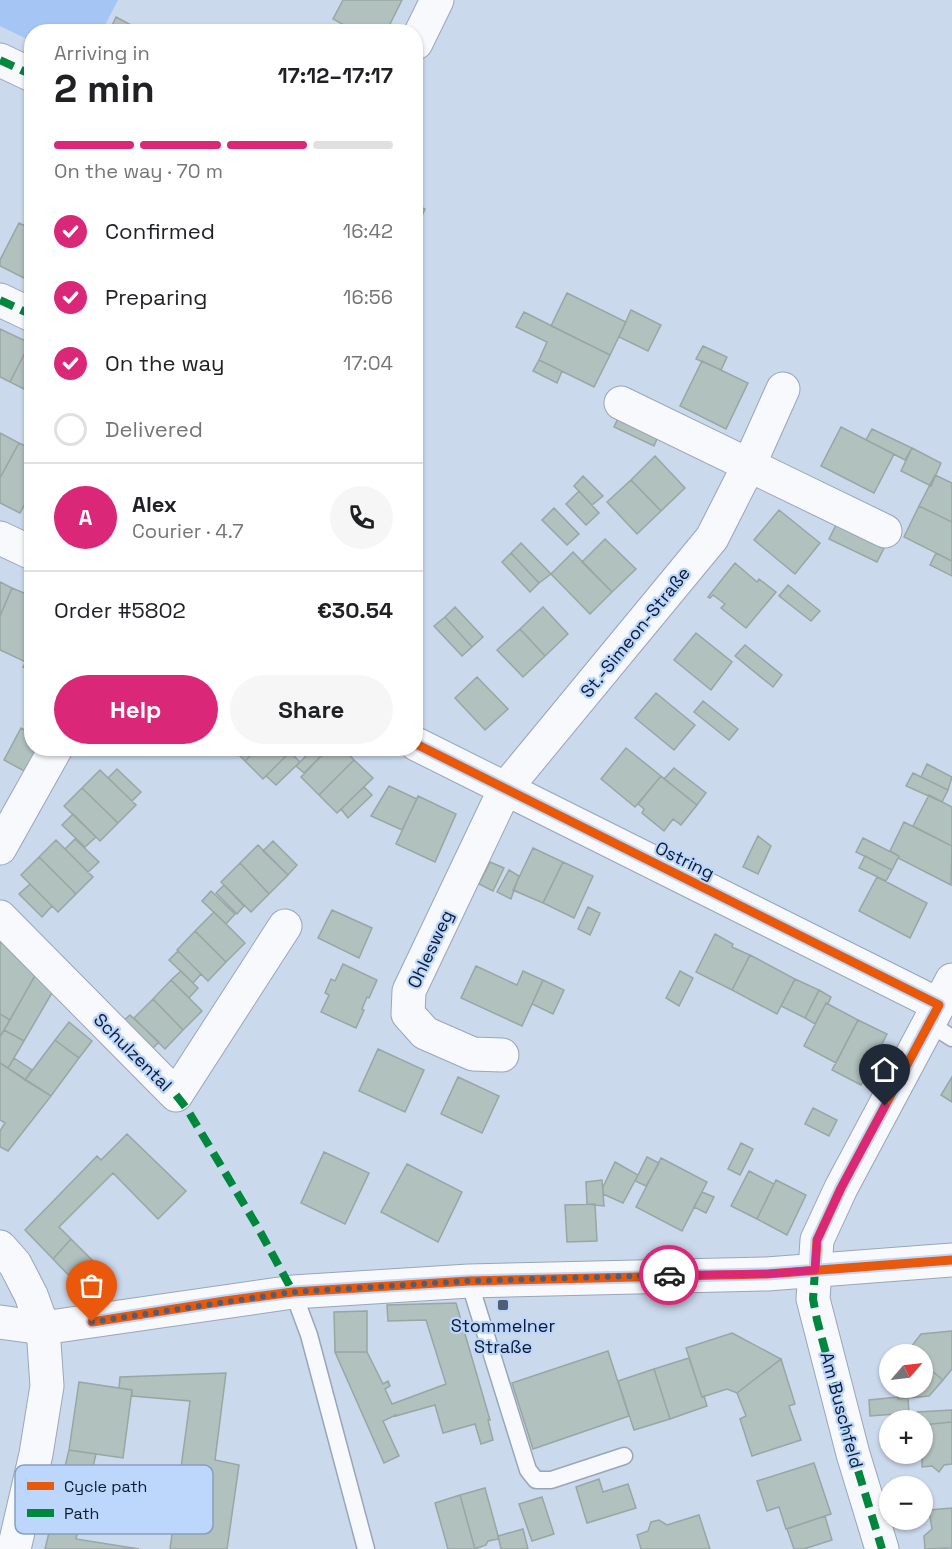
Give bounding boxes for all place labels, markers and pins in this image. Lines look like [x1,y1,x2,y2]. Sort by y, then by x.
pin [859,1044,910,1106]
pin [66,1260,117,1322]
marker: Stommelner Straße [496,1298,510,1312]
place label: Stommelner Straße [451,1314,556,1358]

